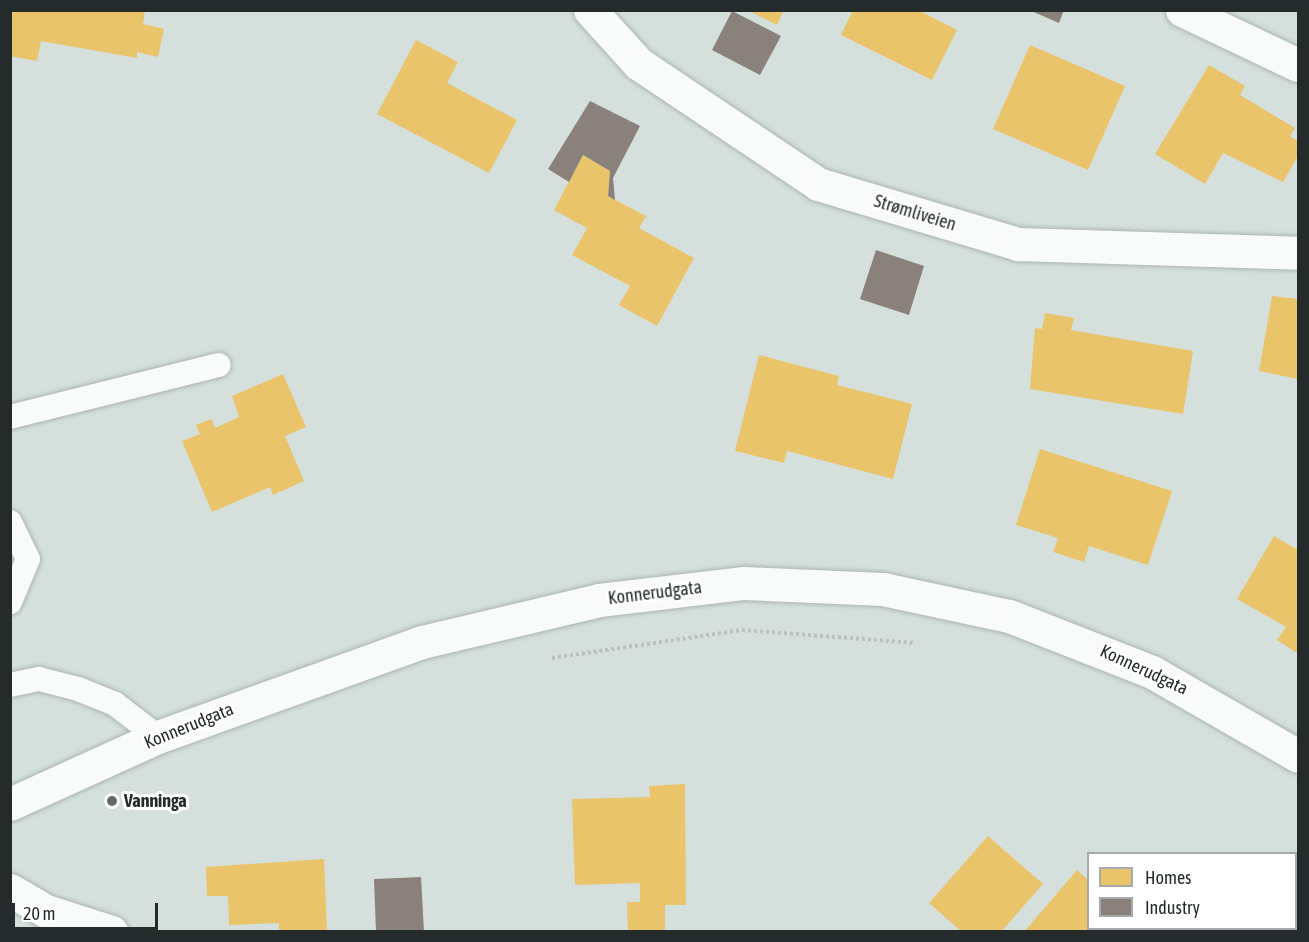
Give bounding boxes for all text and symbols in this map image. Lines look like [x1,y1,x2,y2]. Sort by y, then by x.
street label: Strømliveien [871,190,959,236]
street label: Konnerudgata [607,577,703,609]
street label: Konnerudgata [1097,640,1191,700]
street label: Konnerudgata [141,698,237,754]
place label: Vanninga [124,790,187,812]
marker: Vanninga [105,794,119,808]
legend [1087,852,1297,930]
text: Homes [1145,867,1191,888]
scale bar [15,891,160,929]
text: Industry [1145,897,1200,918]
text: 20 m [23,903,55,924]

